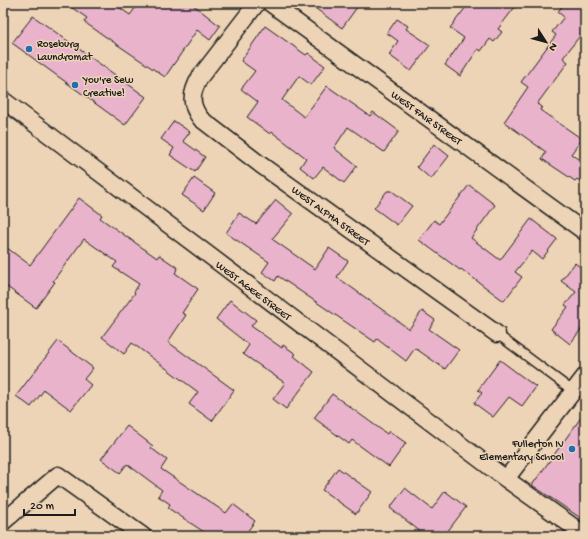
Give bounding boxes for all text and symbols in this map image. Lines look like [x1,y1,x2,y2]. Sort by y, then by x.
north arrow [526,22,566,62]
place label: Roseburg Laundromat [37,39,93,64]
text: N [546,40,559,53]
marker: Roseburg Laundromat [24,44,34,54]
place label: You're Sew Creative! [82,75,134,100]
marker: You're Sew Creative! [70,80,80,90]
street label: WEST FAIR STREET [388,89,464,149]
street label: WEST ALPHA STREET [289,184,372,249]
street label: WEST AGEE STREET [213,259,293,324]
place label: Fullerton IV Elementary School [479,439,565,464]
marker: Fullerton IV Elementary School [567,444,577,454]
scale bar [24,491,75,517]
text: 20 m [30,500,55,514]

